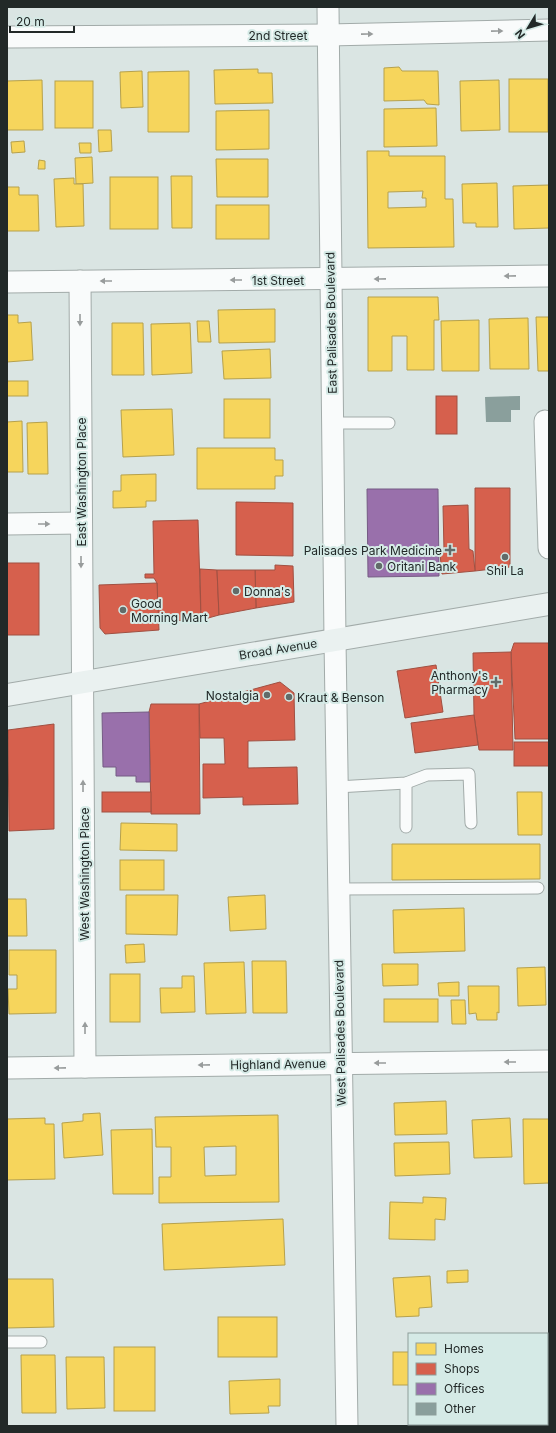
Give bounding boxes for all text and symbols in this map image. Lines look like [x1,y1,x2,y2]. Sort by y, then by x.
scale bar [10,8,74,34]
north arrow [508,8,548,48]
text: 20 m [16,14,45,29]
text: N [512,27,528,42]
street label: 2nd Street [249,28,308,43]
one-way arrow [491,28,504,34]
one-way arrow [361,31,374,37]
street label: East Palisades Boulevard [322,252,340,394]
street label: 1st Street [252,273,304,288]
one-way arrow [503,273,516,279]
one-way arrow [374,275,386,282]
one-way arrow [229,277,242,283]
one-way arrow [99,278,112,284]
one-way arrow [77,314,83,327]
street label: East Washington Place [74,418,89,546]
one-way arrow [38,521,51,527]
place label: Palisades Park Medicine [304,543,442,558]
marker: Palisades Park Medicine [445,545,455,555]
marker: Shil La [500,552,510,562]
one-way arrow [78,556,85,568]
place label: Oritani Bank [387,559,457,574]
marker: Oritani Bank [374,561,384,571]
place label: Shil La [486,563,524,578]
place label: Donna's [244,584,291,599]
marker: Donna's [231,586,241,596]
place label: Good Morning Mart [131,596,208,625]
marker: Good Morning Mart [118,605,128,615]
street label: Broad Avenue [238,635,318,663]
place label: Anthony's Pharmacy [431,668,488,697]
marker: Anthony's Pharmacy [491,677,501,687]
place label: Nostalgia [206,688,259,703]
marker: Nostalgia [262,690,272,700]
place label: Kraut & Benson [297,690,384,705]
marker: Kraut & Benson [284,692,294,702]
one-way arrow [80,779,86,792]
street label: West Washington Place [77,807,92,941]
street label: West Palisades Boulevard [331,960,349,1106]
one-way arrow [82,1021,88,1034]
street label: Highland Avenue [230,1056,326,1072]
one-way arrow [503,1059,516,1065]
one-way arrow [373,1060,386,1066]
one-way arrow [197,1062,210,1068]
one-way arrow [54,1064,66,1071]
legend [408,1333,548,1425]
text: Homes [444,1341,484,1356]
text: Shops [444,1361,480,1376]
text: Offices [444,1381,485,1396]
text: Other [444,1401,476,1416]

